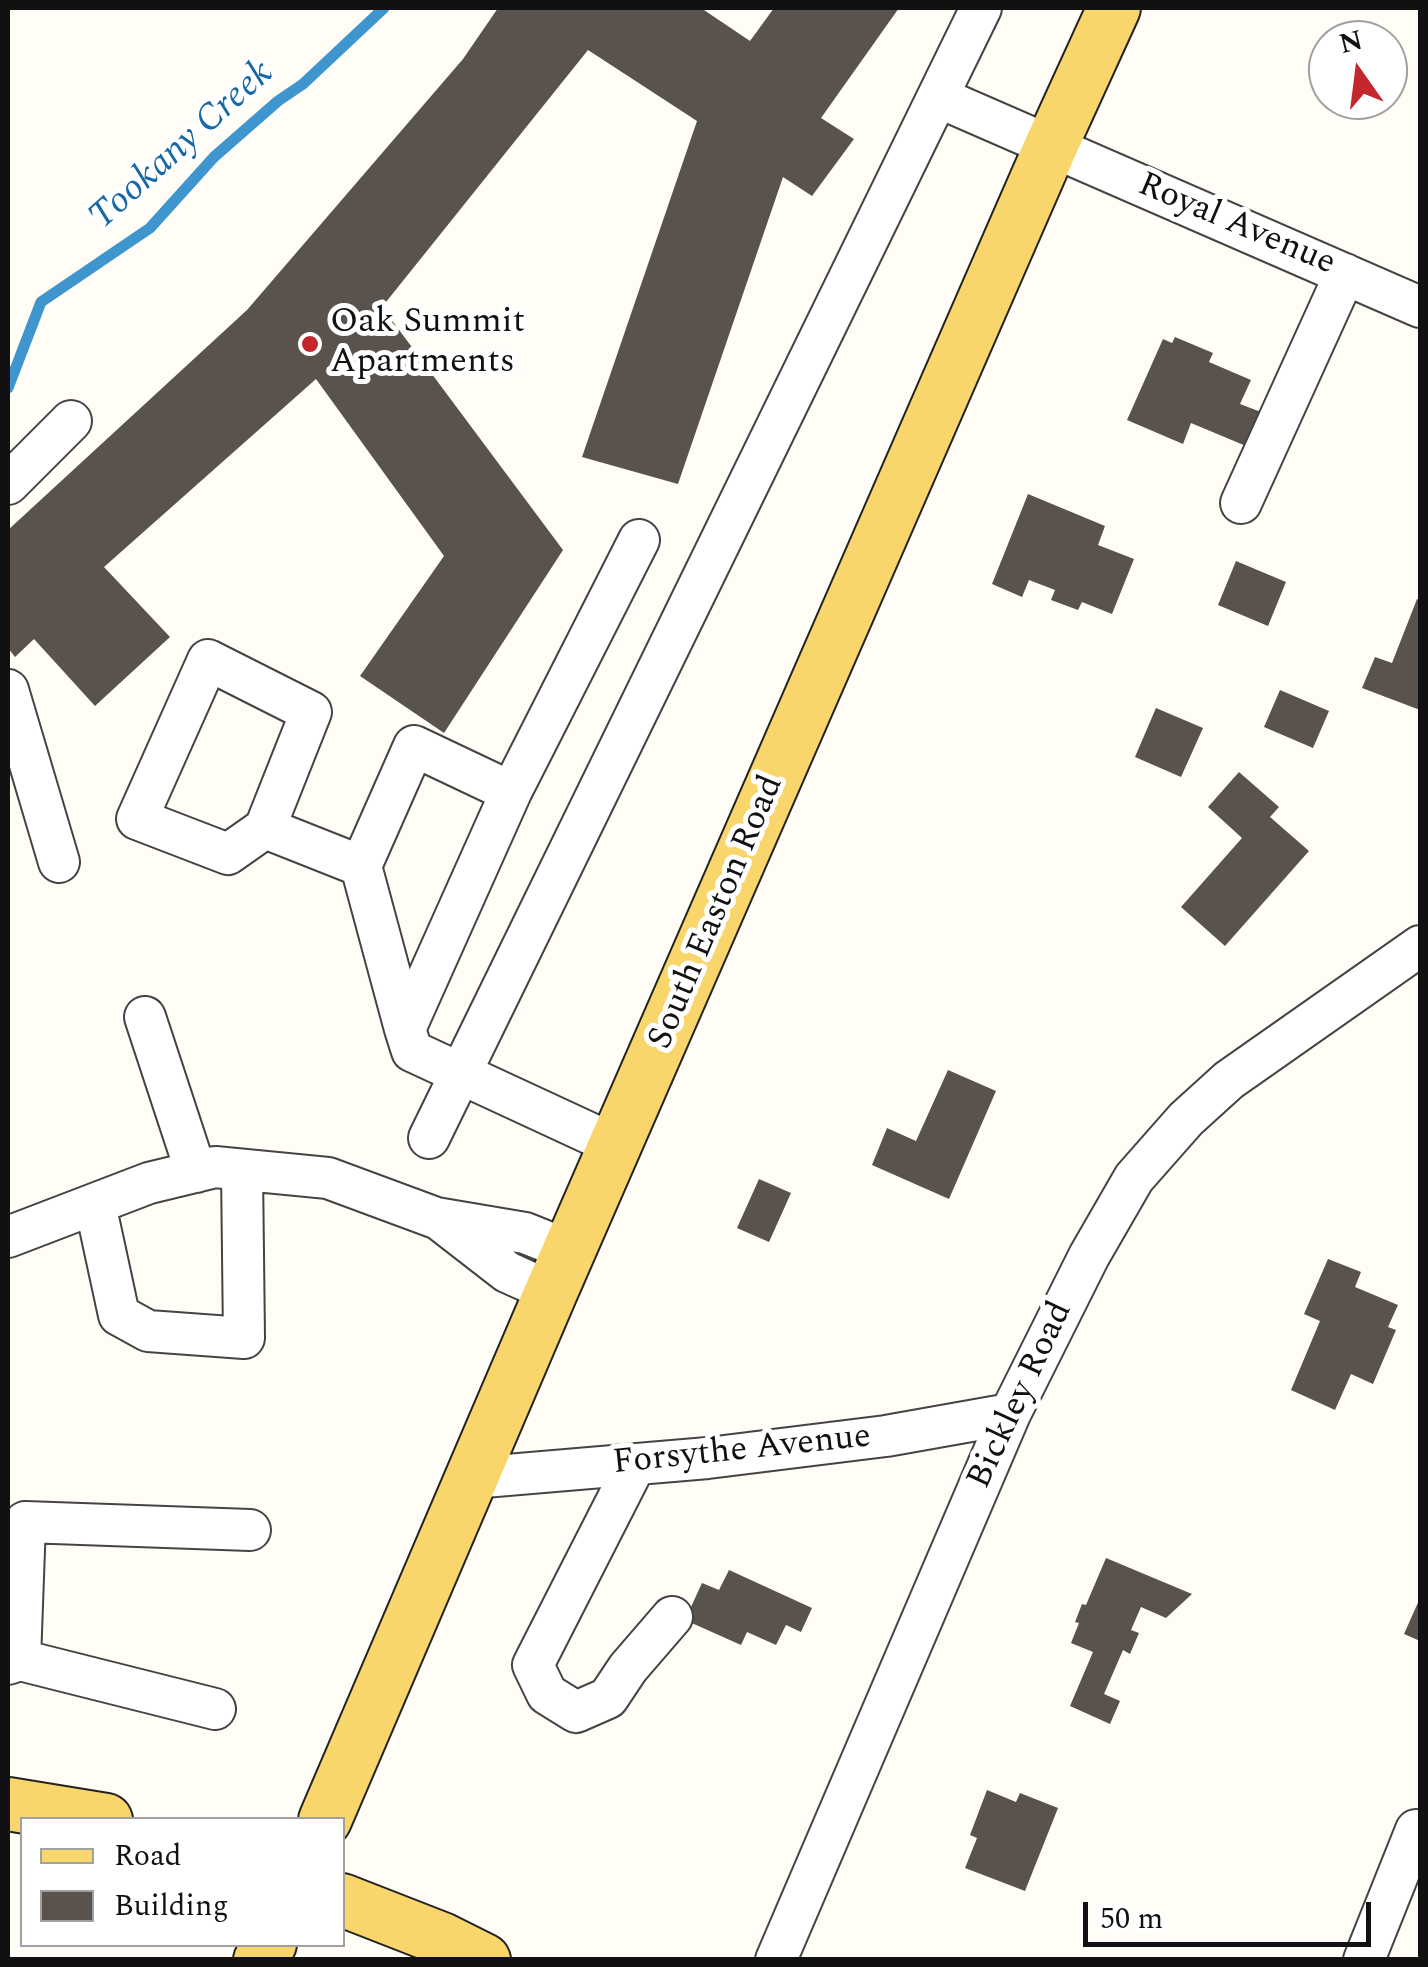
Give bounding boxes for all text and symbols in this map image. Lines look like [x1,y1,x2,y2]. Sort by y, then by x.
text: N [1335,19,1367,66]
north arrow [1308,20,1408,120]
water label: Tookany Creek [81,52,285,242]
street label: Royal Avenue [1131,166,1341,286]
place label: Oak Summit Apartments [330,303,525,385]
marker: Oak Summit Apartments [299,333,321,355]
street label: South Easton Road [641,770,795,1056]
street label: Bickley Road [960,1296,1084,1496]
street label: Forsythe Avenue [611,1418,873,1486]
legend [20,1817,345,1947]
text: Road [114,1833,182,1879]
scale bar [1088,1882,1376,1944]
text: Building [114,1883,229,1929]
text: 50 m [1100,1896,1163,1942]

